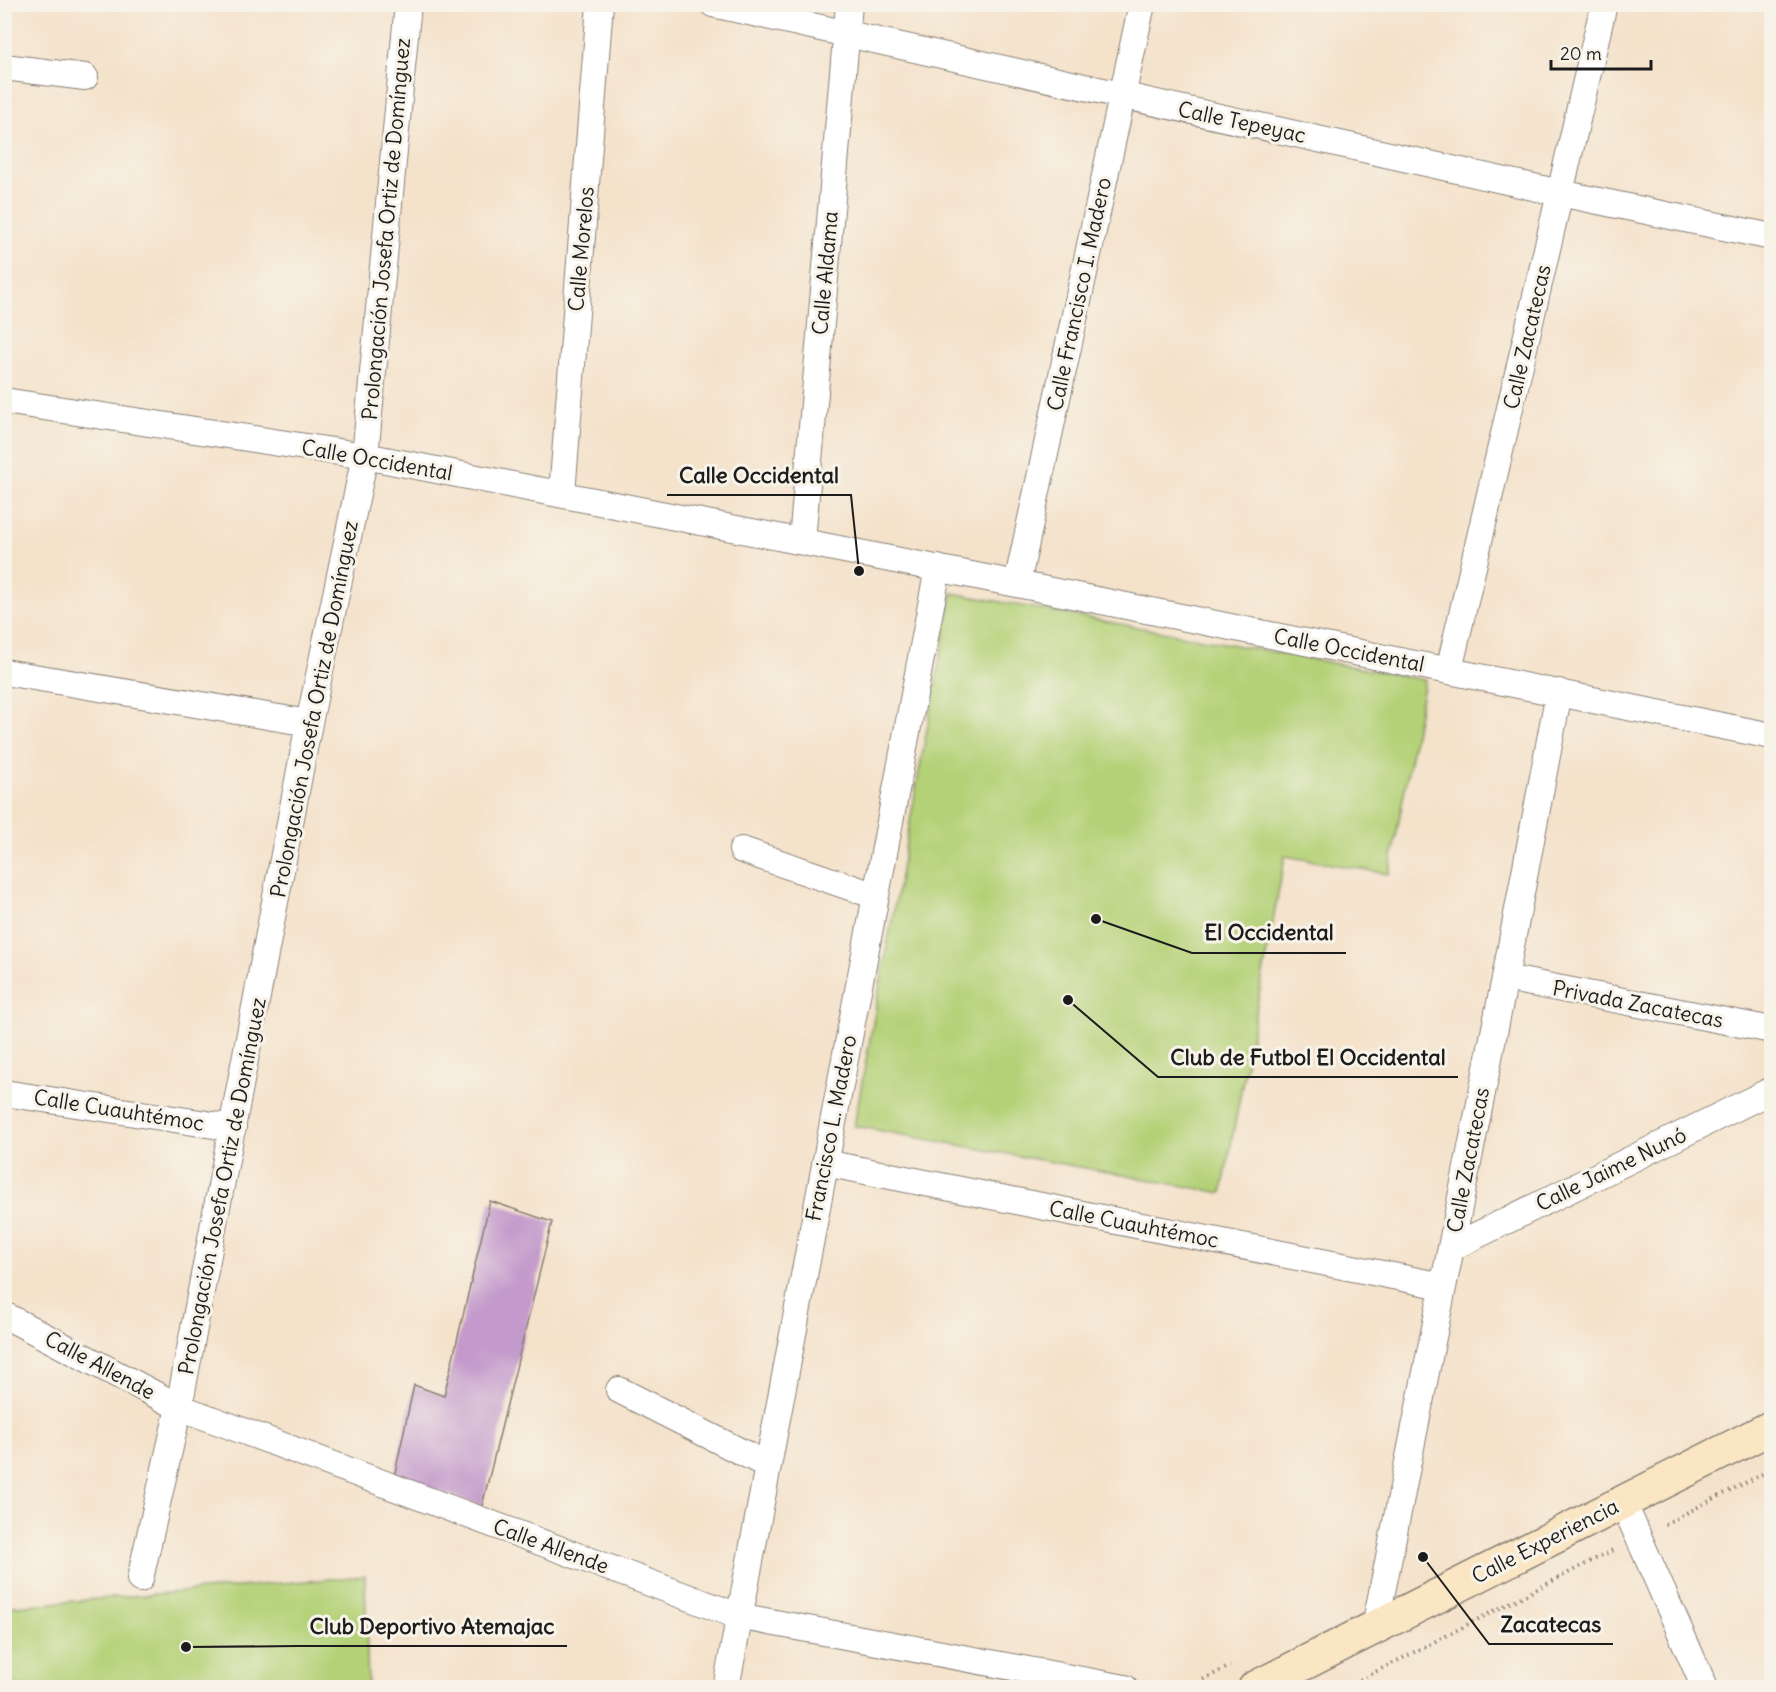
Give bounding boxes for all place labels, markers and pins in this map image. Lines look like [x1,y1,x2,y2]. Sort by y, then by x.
callout: Calle Occidental [667,455,851,495]
callout: El Occidental [1192,913,1346,953]
callout: Club de Futbol El Occidental [1158,1037,1458,1077]
callout: Zacatecas [1489,1604,1613,1644]
callout: Club Deportivo Atemajac [298,1606,567,1646]

